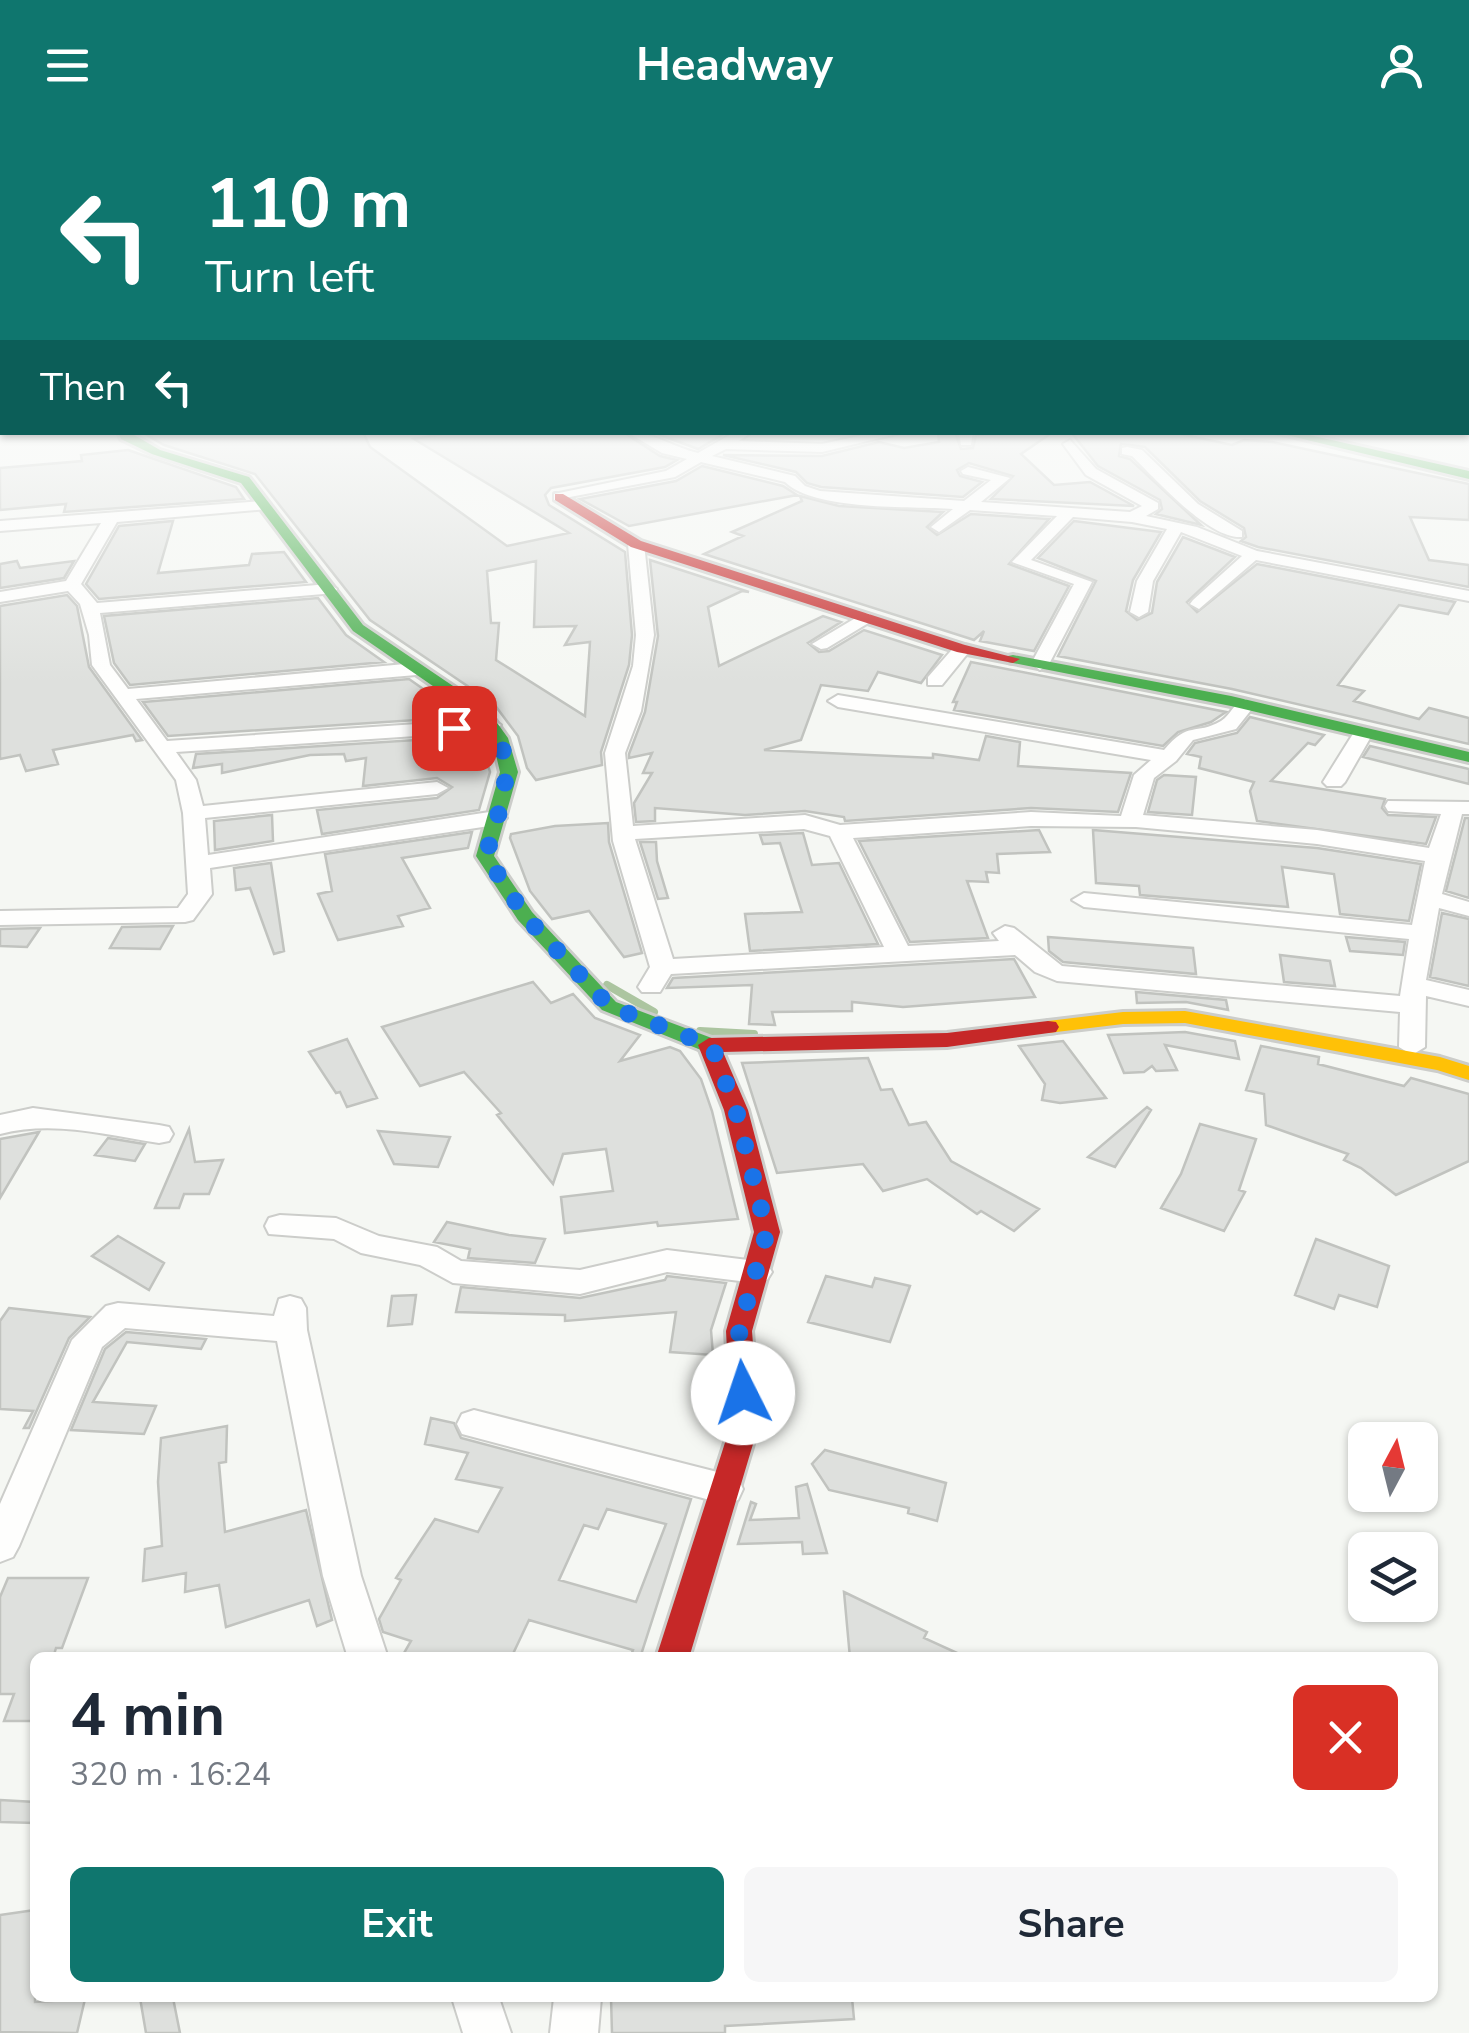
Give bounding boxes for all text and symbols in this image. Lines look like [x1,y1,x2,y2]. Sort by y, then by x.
text: Headway [636,35,833,96]
icon: menu [40,38,95,93]
icon: person [1374,38,1429,93]
text: 110 m [205,156,411,252]
icon: left [40,170,170,300]
text: Turn left [205,247,374,308]
icon: left [146,360,201,415]
text: Then [40,362,126,413]
pin [412,686,497,771]
icon: arrive [427,701,482,756]
position arrow [691,1341,795,1445]
north arrow [1348,1422,1438,1512]
map controls [1348,1422,1438,1622]
button: layers [1348,1532,1438,1622]
text: 4 min [70,1674,225,1756]
button: close [1293,1685,1398,1790]
text: 320 m · 16:24 [70,1753,271,1796]
button: Exit [70,1867,724,1982]
button: Share [744,1867,1398,1982]

